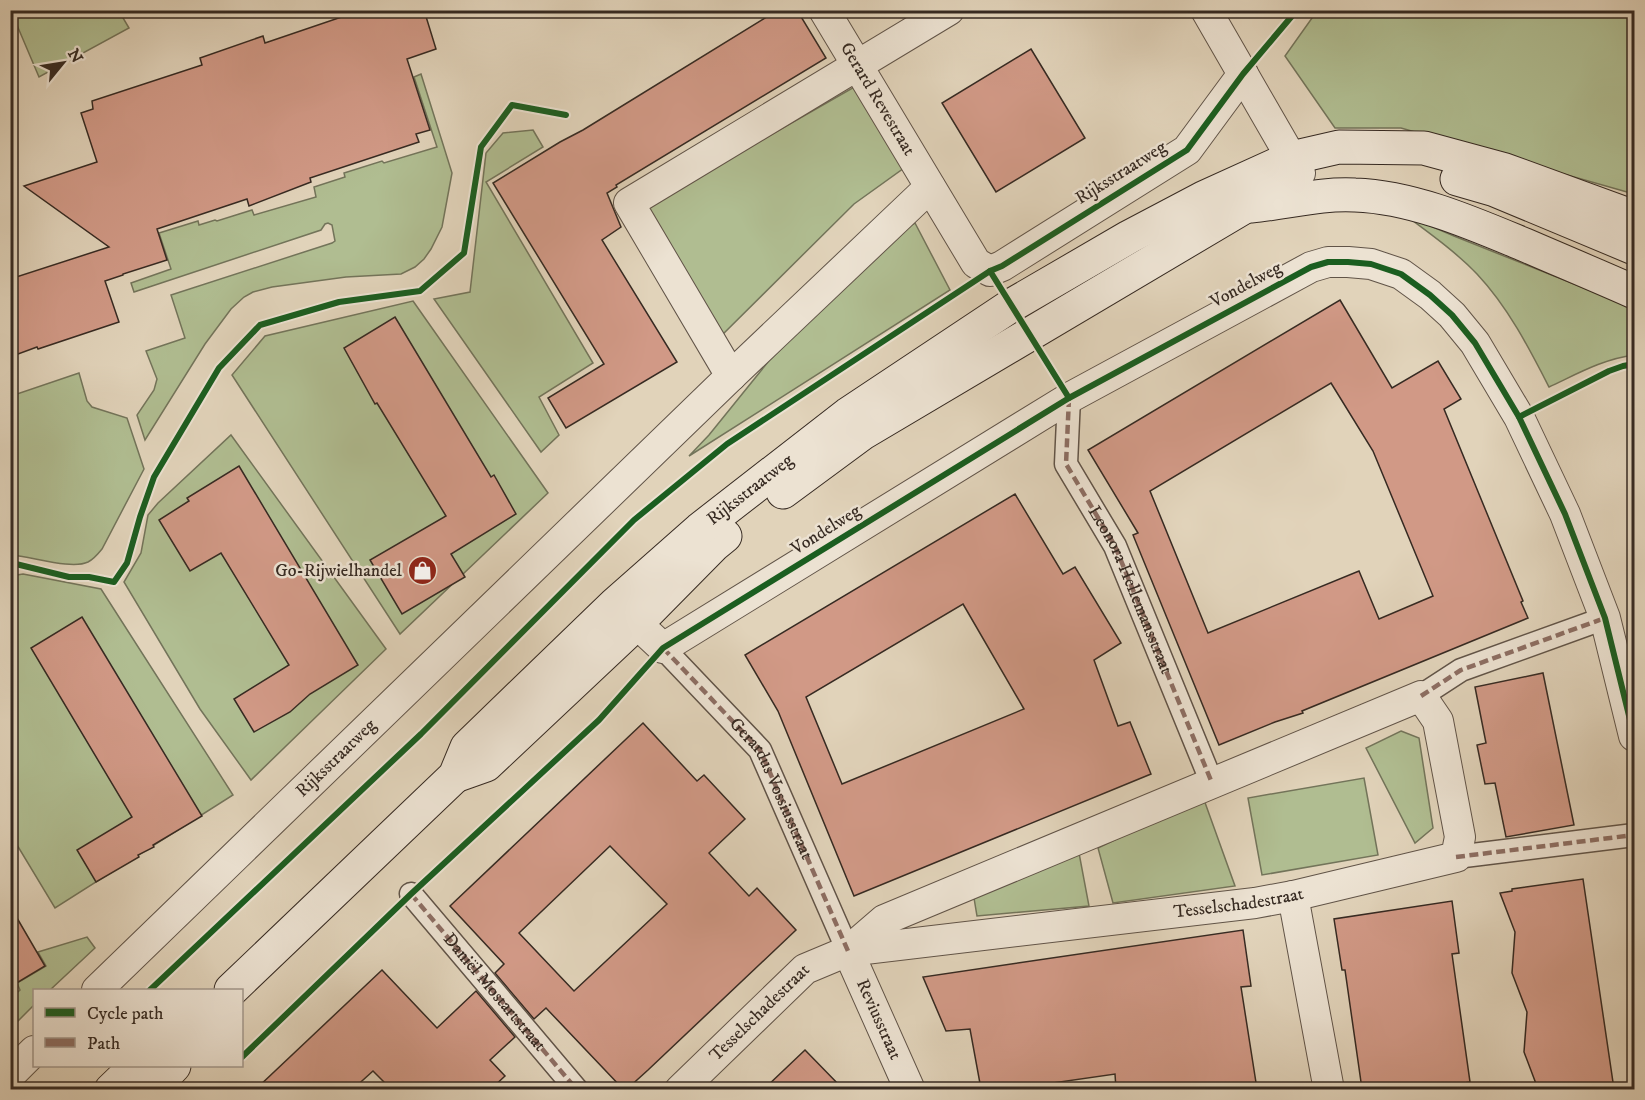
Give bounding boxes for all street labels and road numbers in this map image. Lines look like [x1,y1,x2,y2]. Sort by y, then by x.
street label: Gerard Revestraat [835,39,920,160]
street label: Rijksstraatweg [1071,136,1171,210]
street label: Vondelweg [1206,257,1286,313]
street label: Rijksstraatweg [703,449,798,530]
street label: Vondelweg [786,500,865,561]
street label: Leonora Hellemansstraat [1083,502,1177,678]
street label: Gerardus Vossiusstraat [724,713,818,863]
street label: Rijksstraatweg [292,714,381,802]
street label: Tesselschadestraat [1172,883,1306,924]
street label: Daniël Mostartstraat [438,929,551,1056]
street label: Tesselschadestraat [705,959,815,1066]
street label: Reviusstraat [851,976,906,1064]

